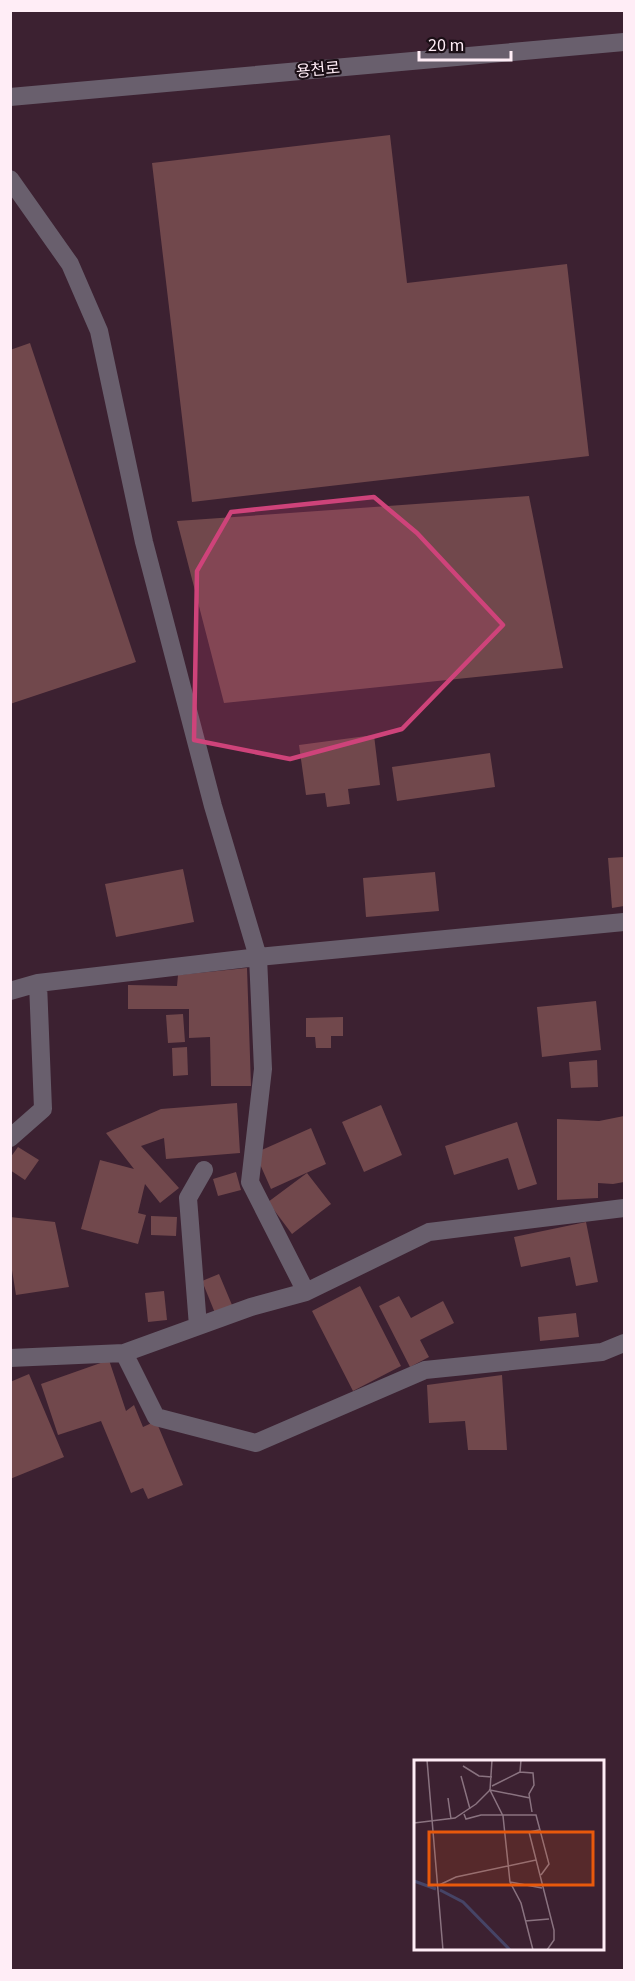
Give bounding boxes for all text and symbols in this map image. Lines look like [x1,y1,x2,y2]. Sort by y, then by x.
scale bar [419,24,510,62]
text: 20 m [428,33,464,58]
street label: 용천로 [295,57,341,83]
inset map [414,1760,605,1951]

